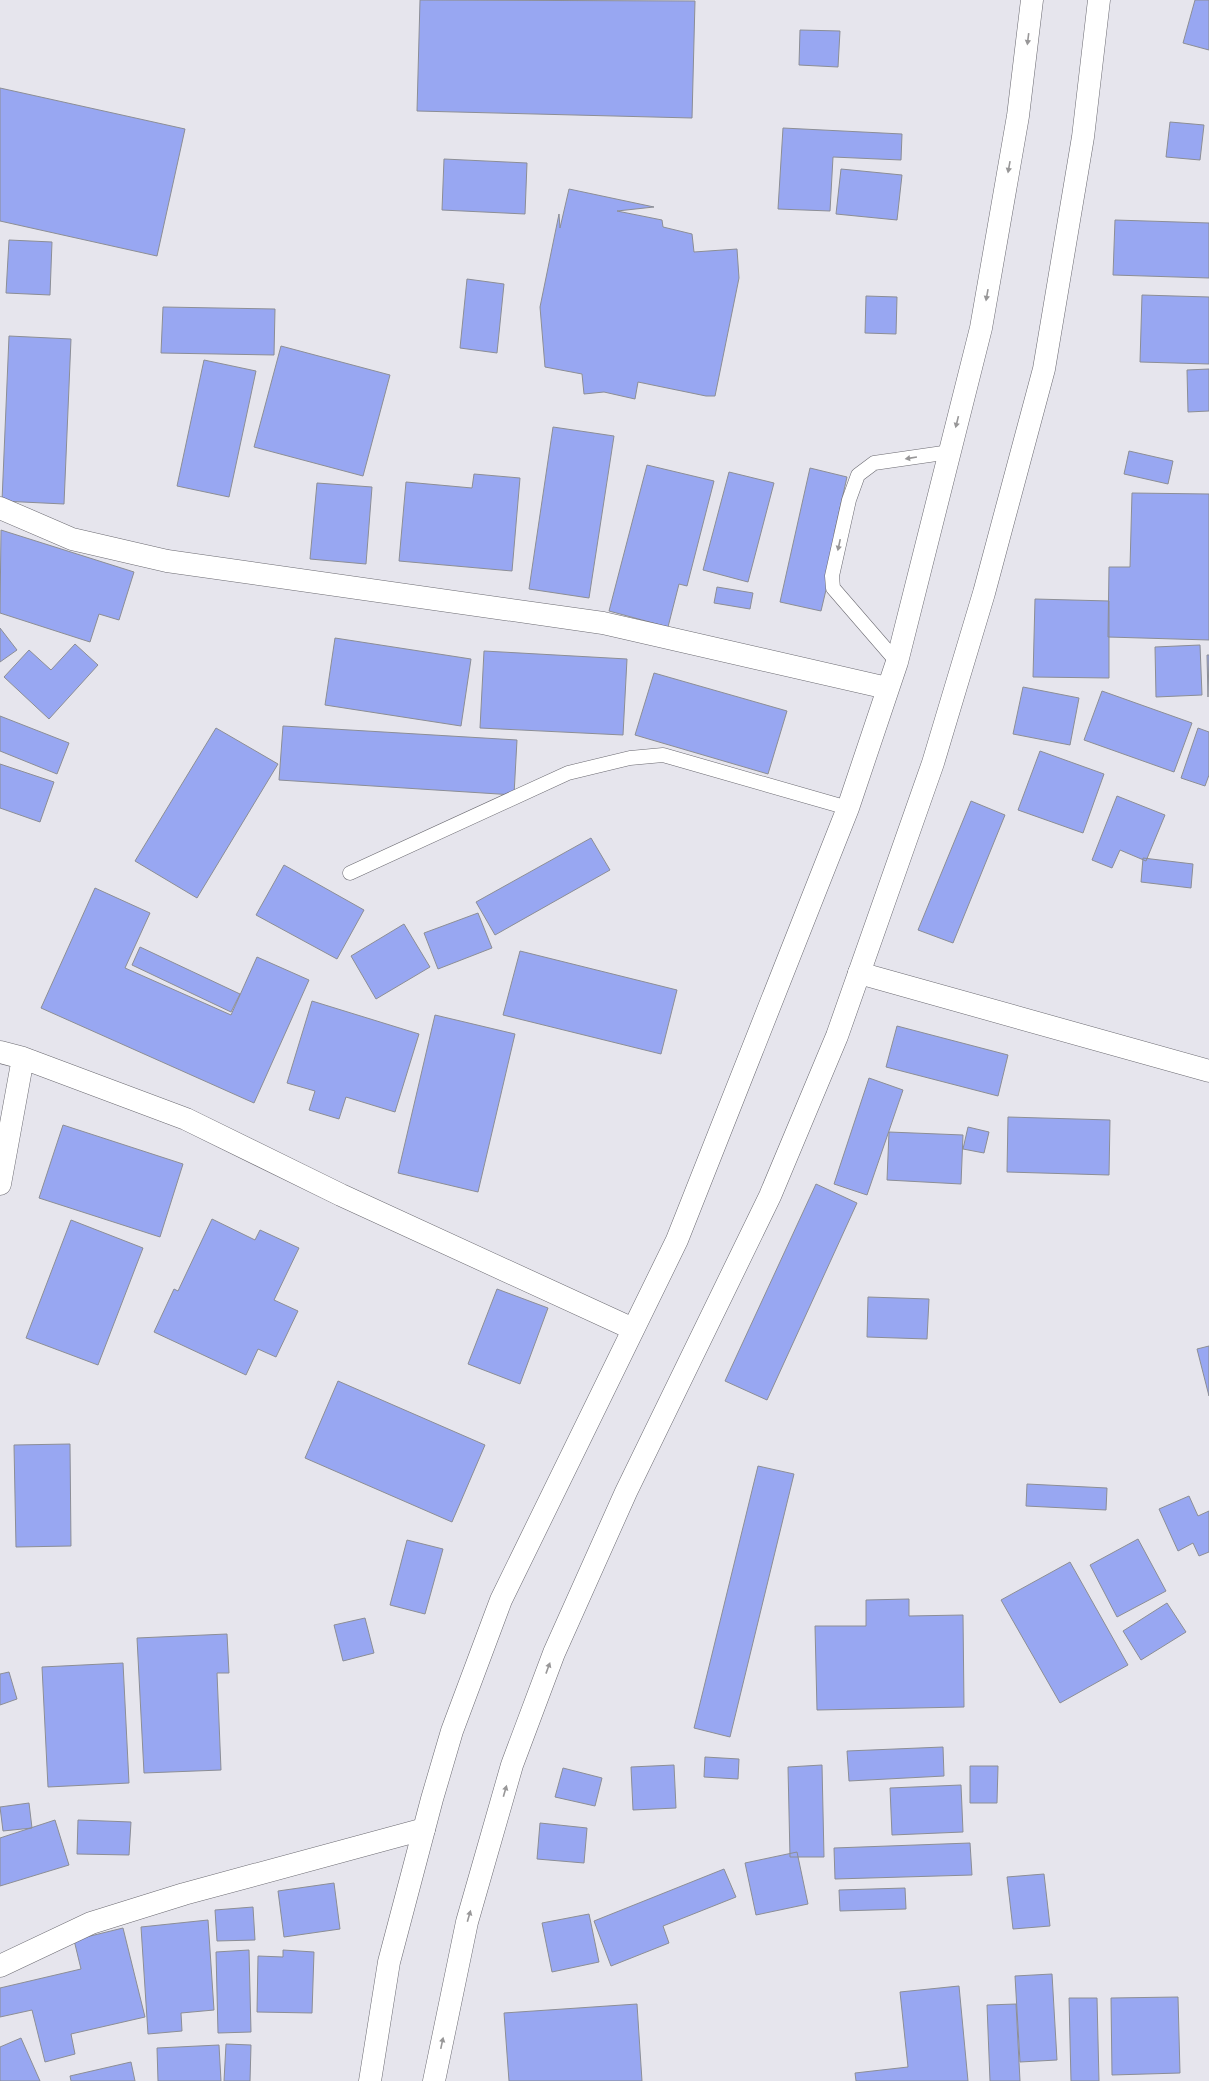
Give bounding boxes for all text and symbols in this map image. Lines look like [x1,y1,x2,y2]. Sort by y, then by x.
one-way arrow [1024,33,1031,45]
one-way arrow [1006,161,1012,173]
one-way arrow [983,289,989,301]
one-way arrow [954,416,960,428]
one-way arrow [905,455,917,461]
one-way arrow [835,539,841,551]
one-way arrow [546,1662,552,1674]
one-way arrow [502,1785,508,1797]
one-way arrow [466,1910,472,1922]
one-way arrow [439,2037,445,2049]

